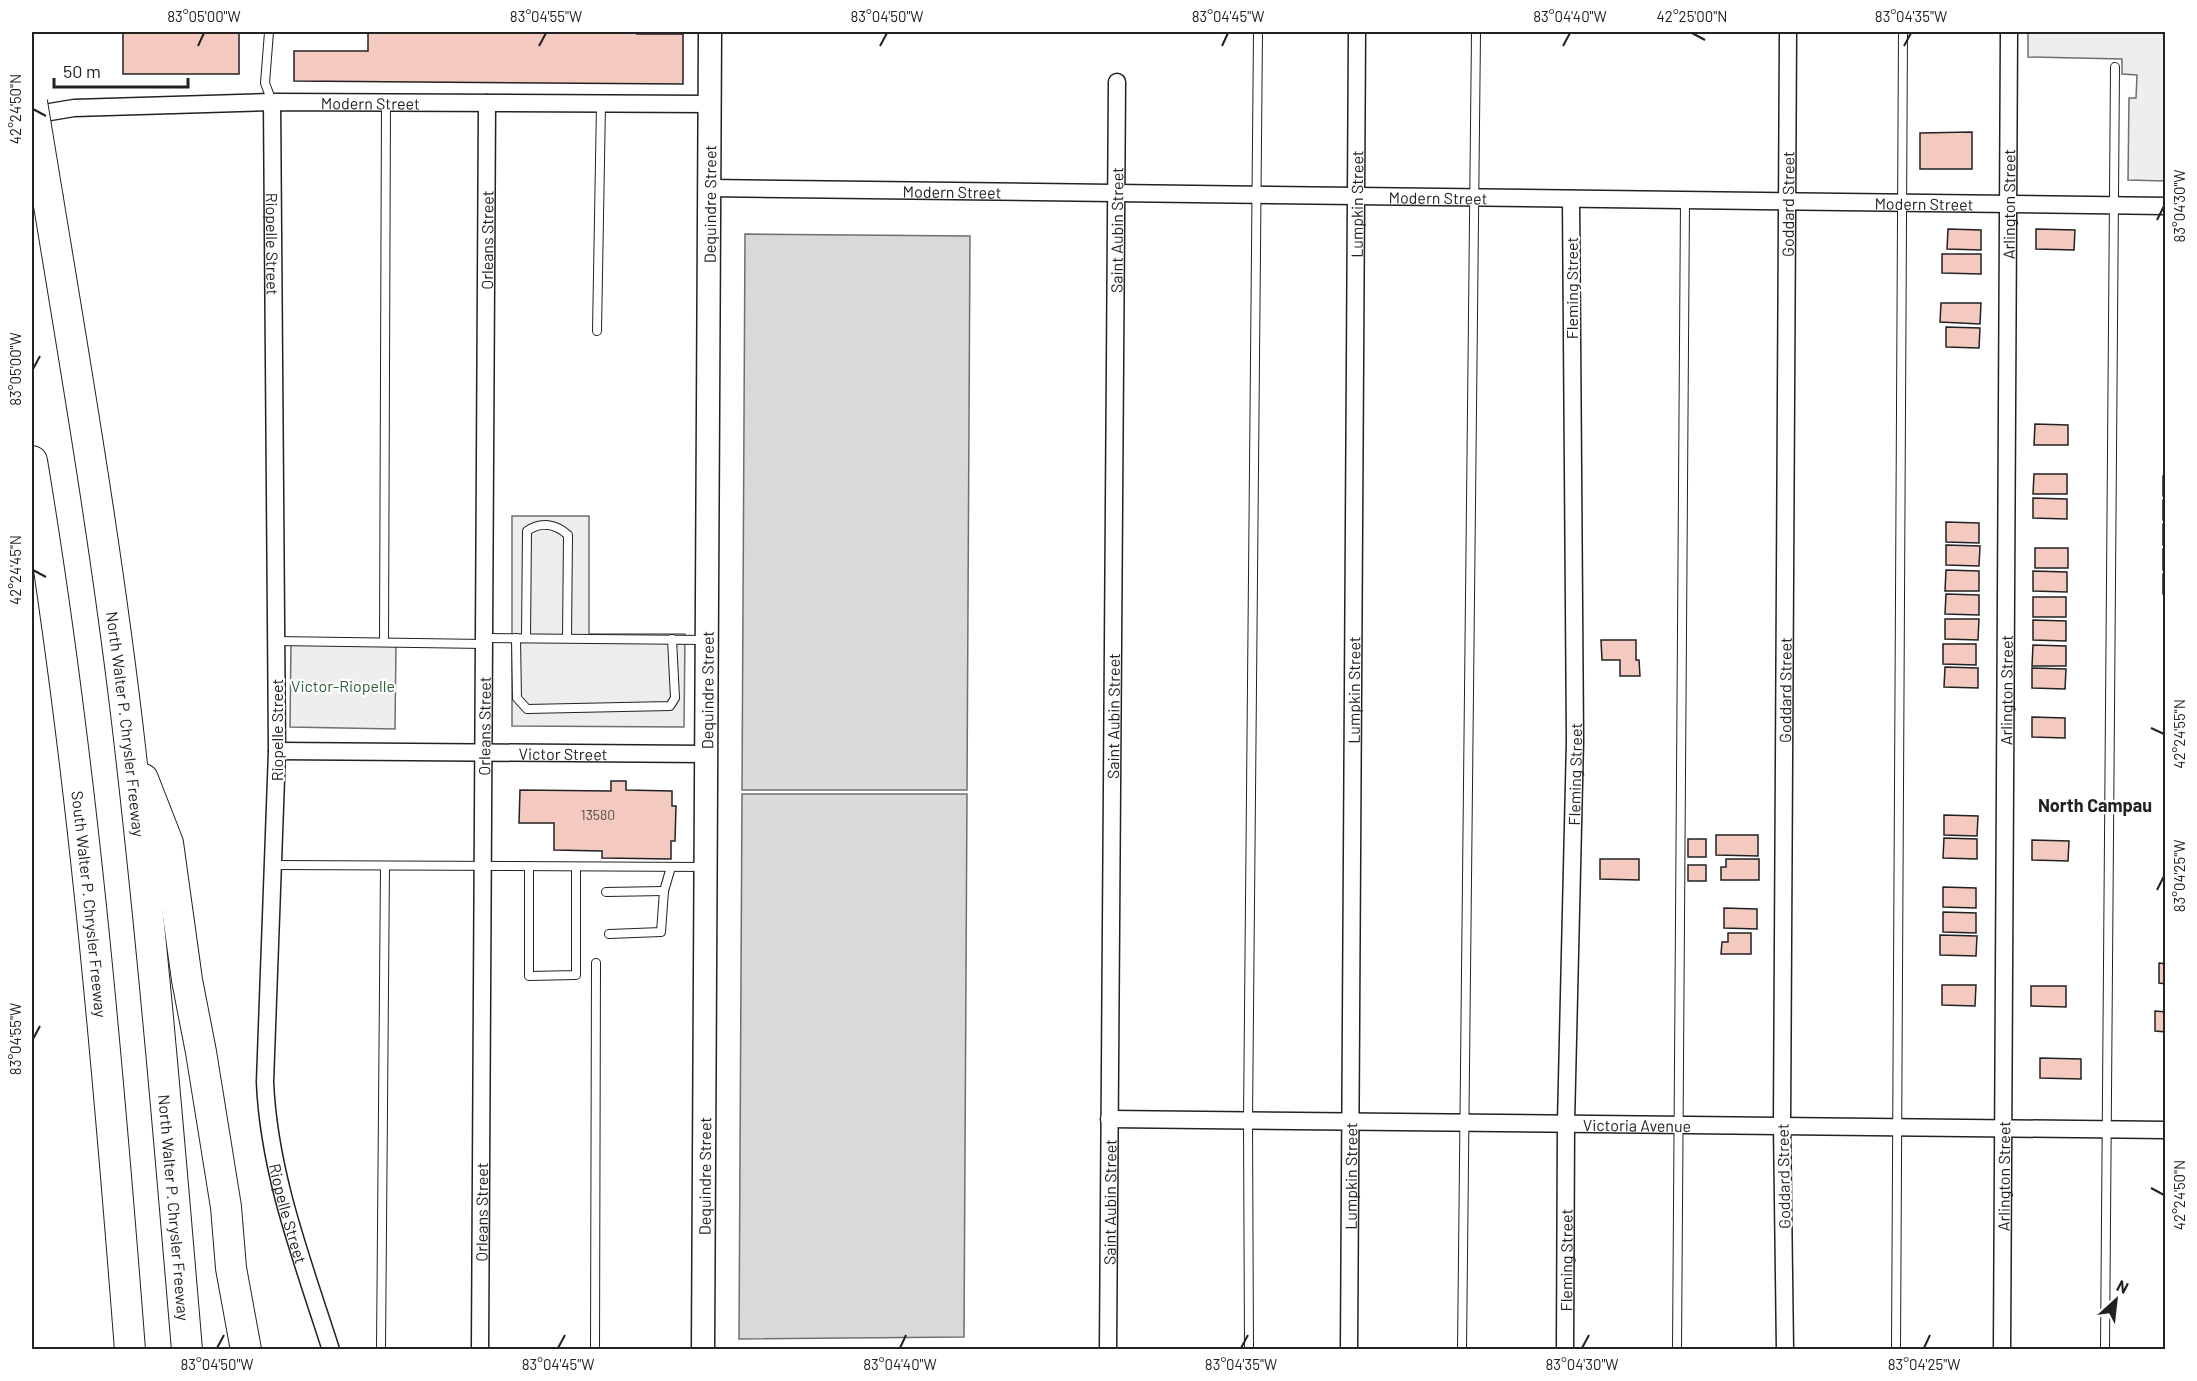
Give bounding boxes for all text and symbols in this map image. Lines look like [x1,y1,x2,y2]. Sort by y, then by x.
text: 83°05'00"W [167,7,241,25]
text: 83°04'55"W [510,7,582,25]
text: 83°04'50"W [850,7,924,25]
text: 83°04'45"W [1192,7,1264,25]
text: 83°04'40"W [1533,7,1607,25]
text: 42°25'00"N [1657,7,1727,25]
text: 83°04'35"W [1875,7,1947,25]
scale bar [54,51,188,89]
text: 50 m [63,60,101,82]
text: 42°24'50"N [6,74,24,144]
street label: Modern Street [321,93,420,112]
street label: Dequindre Street [699,145,719,263]
street label: Arlington Street [1998,149,2018,259]
street label: Lumpkin Street [1346,150,1366,258]
street label: Goddard Street [1777,151,1797,257]
street label: Saint Aubin Street [1106,167,1126,293]
text: 83°04'30"W [2170,169,2188,243]
street label: Modern Street [902,181,1002,201]
street label: Modern Street [1388,187,1487,207]
street label: Orleans Street [476,190,496,290]
street label: Riopelle Street [263,193,283,295]
street label: Modern Street [1874,193,1973,213]
street label: Fleming Street [1562,237,1581,339]
text: 83°05'00"W [6,332,24,406]
text: 42°24'45"N [6,535,24,605]
street label: North Walter P. Chrysler Freeway [103,610,149,838]
street label: Dequindre Street [697,631,716,749]
street label: Arlington Street [1996,635,2015,745]
street label: Lumpkin Street [1343,636,1363,744]
street label: Goddard Street [1775,637,1794,743]
street label: Saint Aubin Street [1103,653,1122,779]
park label: Victor-Riopelle [291,676,395,695]
street label: Orleans Street [474,676,493,776]
street label: Riopelle Street [267,679,286,781]
text: 42°24'55"N [2170,699,2188,769]
street label: Fleming Street [1564,723,1585,826]
street label: Victor Street [518,743,608,763]
street label: South Walter P. Chrysler Freeway [69,790,111,1019]
district label: North Campau [2038,794,2152,816]
house number: 13580 [581,806,615,823]
text: 83°04'25"W [2170,840,2188,912]
text: 83°04'55"W [6,1003,24,1075]
street label: North Walter P. Chrysler Freeway [156,1094,194,1322]
street label: Victoria Avenue [1583,1114,1691,1135]
street label: Dequindre Street [694,1117,714,1235]
street label: Arlington Street [1993,1121,2013,1231]
street label: Lumpkin Street [1340,1122,1360,1230]
street label: Goddard Street [1773,1123,1793,1229]
street label: Saint Aubin Street [1099,1139,1119,1265]
text: 42°24'50"N [2170,1160,2188,1230]
street label: Riopelle Street [266,1162,312,1266]
street label: Orleans Street [471,1162,491,1262]
street label: Fleming Street [1556,1209,1575,1311]
north arrow [2086,1270,2146,1330]
text: N [2114,1275,2132,1297]
text: 83°04'50"W [180,1355,254,1373]
text: 83°04'45"W [522,1355,594,1373]
text: 83°04'40"W [863,1355,937,1373]
text: 83°04'35"W [1205,1355,1277,1373]
text: 83°04'30"W [1545,1355,1619,1373]
text: 83°04'25"W [1888,1355,1960,1373]

